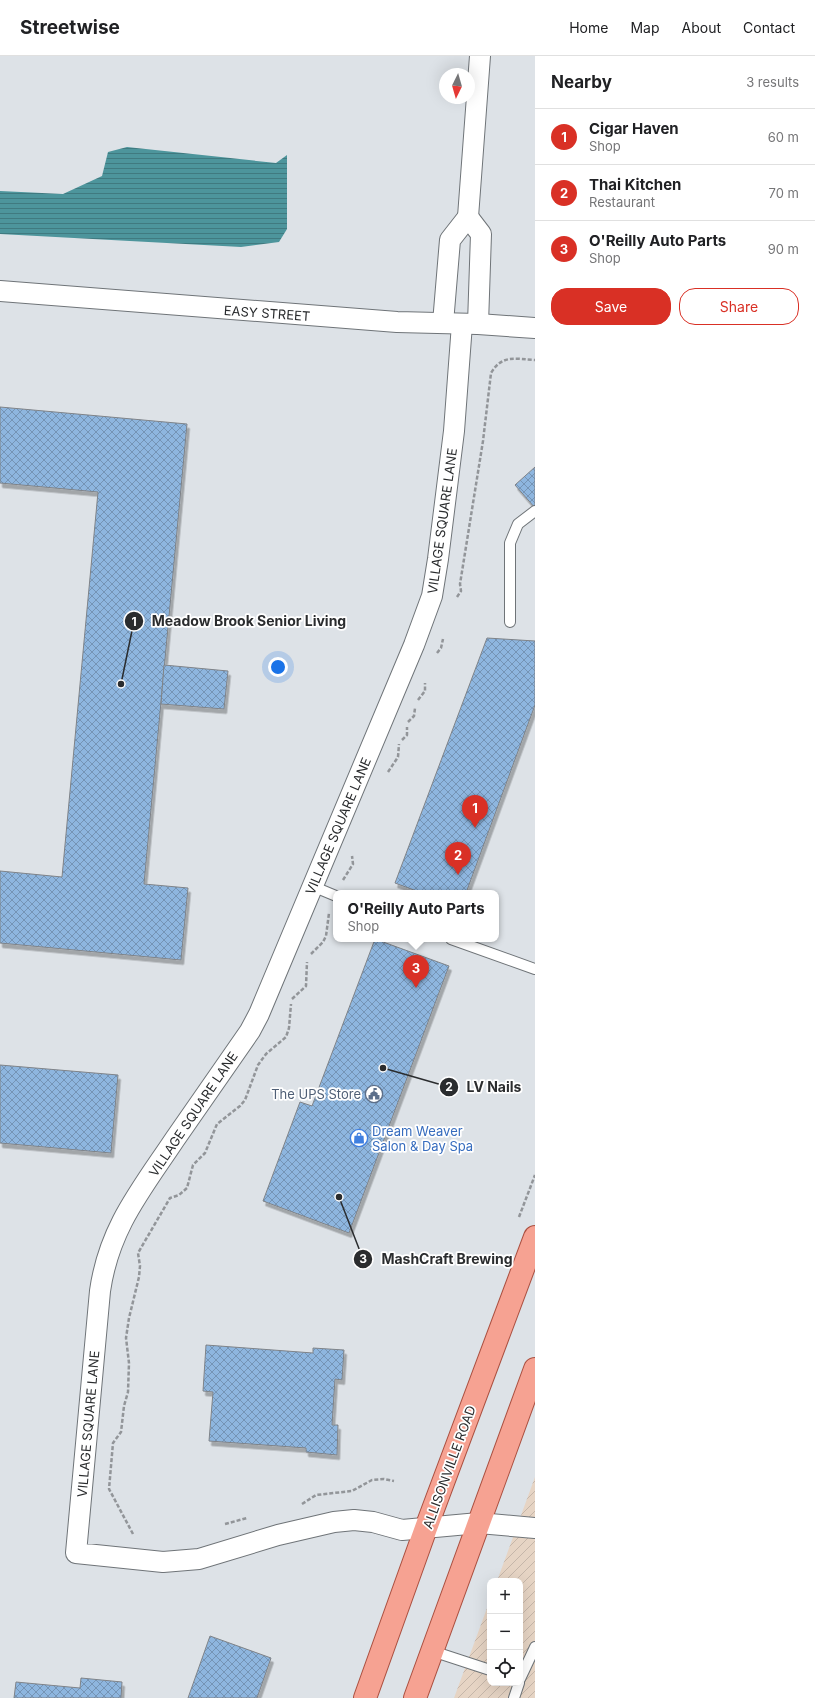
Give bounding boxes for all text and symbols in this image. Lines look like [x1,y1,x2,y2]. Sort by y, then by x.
text: Streetwise [20,16,120,39]
text: Home [569,19,608,36]
text: Map [630,19,660,36]
text: About [682,19,721,36]
text: Contact [743,19,795,36]
north arrow [439,68,475,104]
text: Nearby [551,72,612,92]
text: 3 results [746,74,799,90]
text: Cigar Haven [589,119,679,138]
text: 1 [561,129,567,145]
text: 60 m [768,129,799,145]
text: Shop [589,138,621,154]
text: Thai Kitchen [589,175,681,194]
text: 2 [560,185,568,201]
text: 70 m [769,185,799,201]
text: Restaurant [589,194,655,210]
text: O'Reilly Auto Parts [589,231,726,250]
text: 3 [560,241,568,257]
text: 90 m [768,241,799,257]
text: Shop [589,250,621,266]
button: Save [551,288,671,325]
button: Share [679,288,799,325]
street label: EASY STREET [223,302,311,324]
street label: VILLAGE SQUARE LANE [424,447,460,595]
callout: Meadow Brook Senior Living [124,608,354,634]
text: Meadow Brook Senior Living [152,612,346,629]
text: 1 [131,614,137,629]
your location [268,657,288,677]
street label: VILLAGE SQUARE LANE [302,755,374,897]
pin: 1 [462,795,488,828]
pin: 2 [445,842,471,875]
popup [333,890,499,942]
text: O'Reilly Auto Parts [347,899,485,918]
text: Shop [347,918,379,934]
pin: 3 [403,955,429,988]
street label: VILLAGE SQUARE LANE [145,1048,241,1180]
callout: LV Nails [439,1074,530,1100]
text: LV Nails [467,1078,522,1095]
text: 2 [445,1079,453,1094]
public building icon: The UPS Store [364,1084,384,1104]
place label: The UPS Store [271,1086,361,1102]
place label: Dream Weaver Salon & Day Spa [372,1123,473,1154]
shop icon: Dream Weaver Salon & Day Spa [349,1128,369,1148]
callout: MashCraft Brewing [353,1246,520,1272]
text: MashCraft Brewing [381,1250,513,1267]
text: 3 [359,1251,367,1266]
street label: VILLAGE SQUARE LANE [74,1350,102,1498]
street label: ALLISONVILLE ROAD [419,1403,479,1531]
map controls [487,1578,523,1686]
button: + [487,1578,523,1614]
button: − [487,1614,523,1650]
button: locate [487,1650,523,1686]

